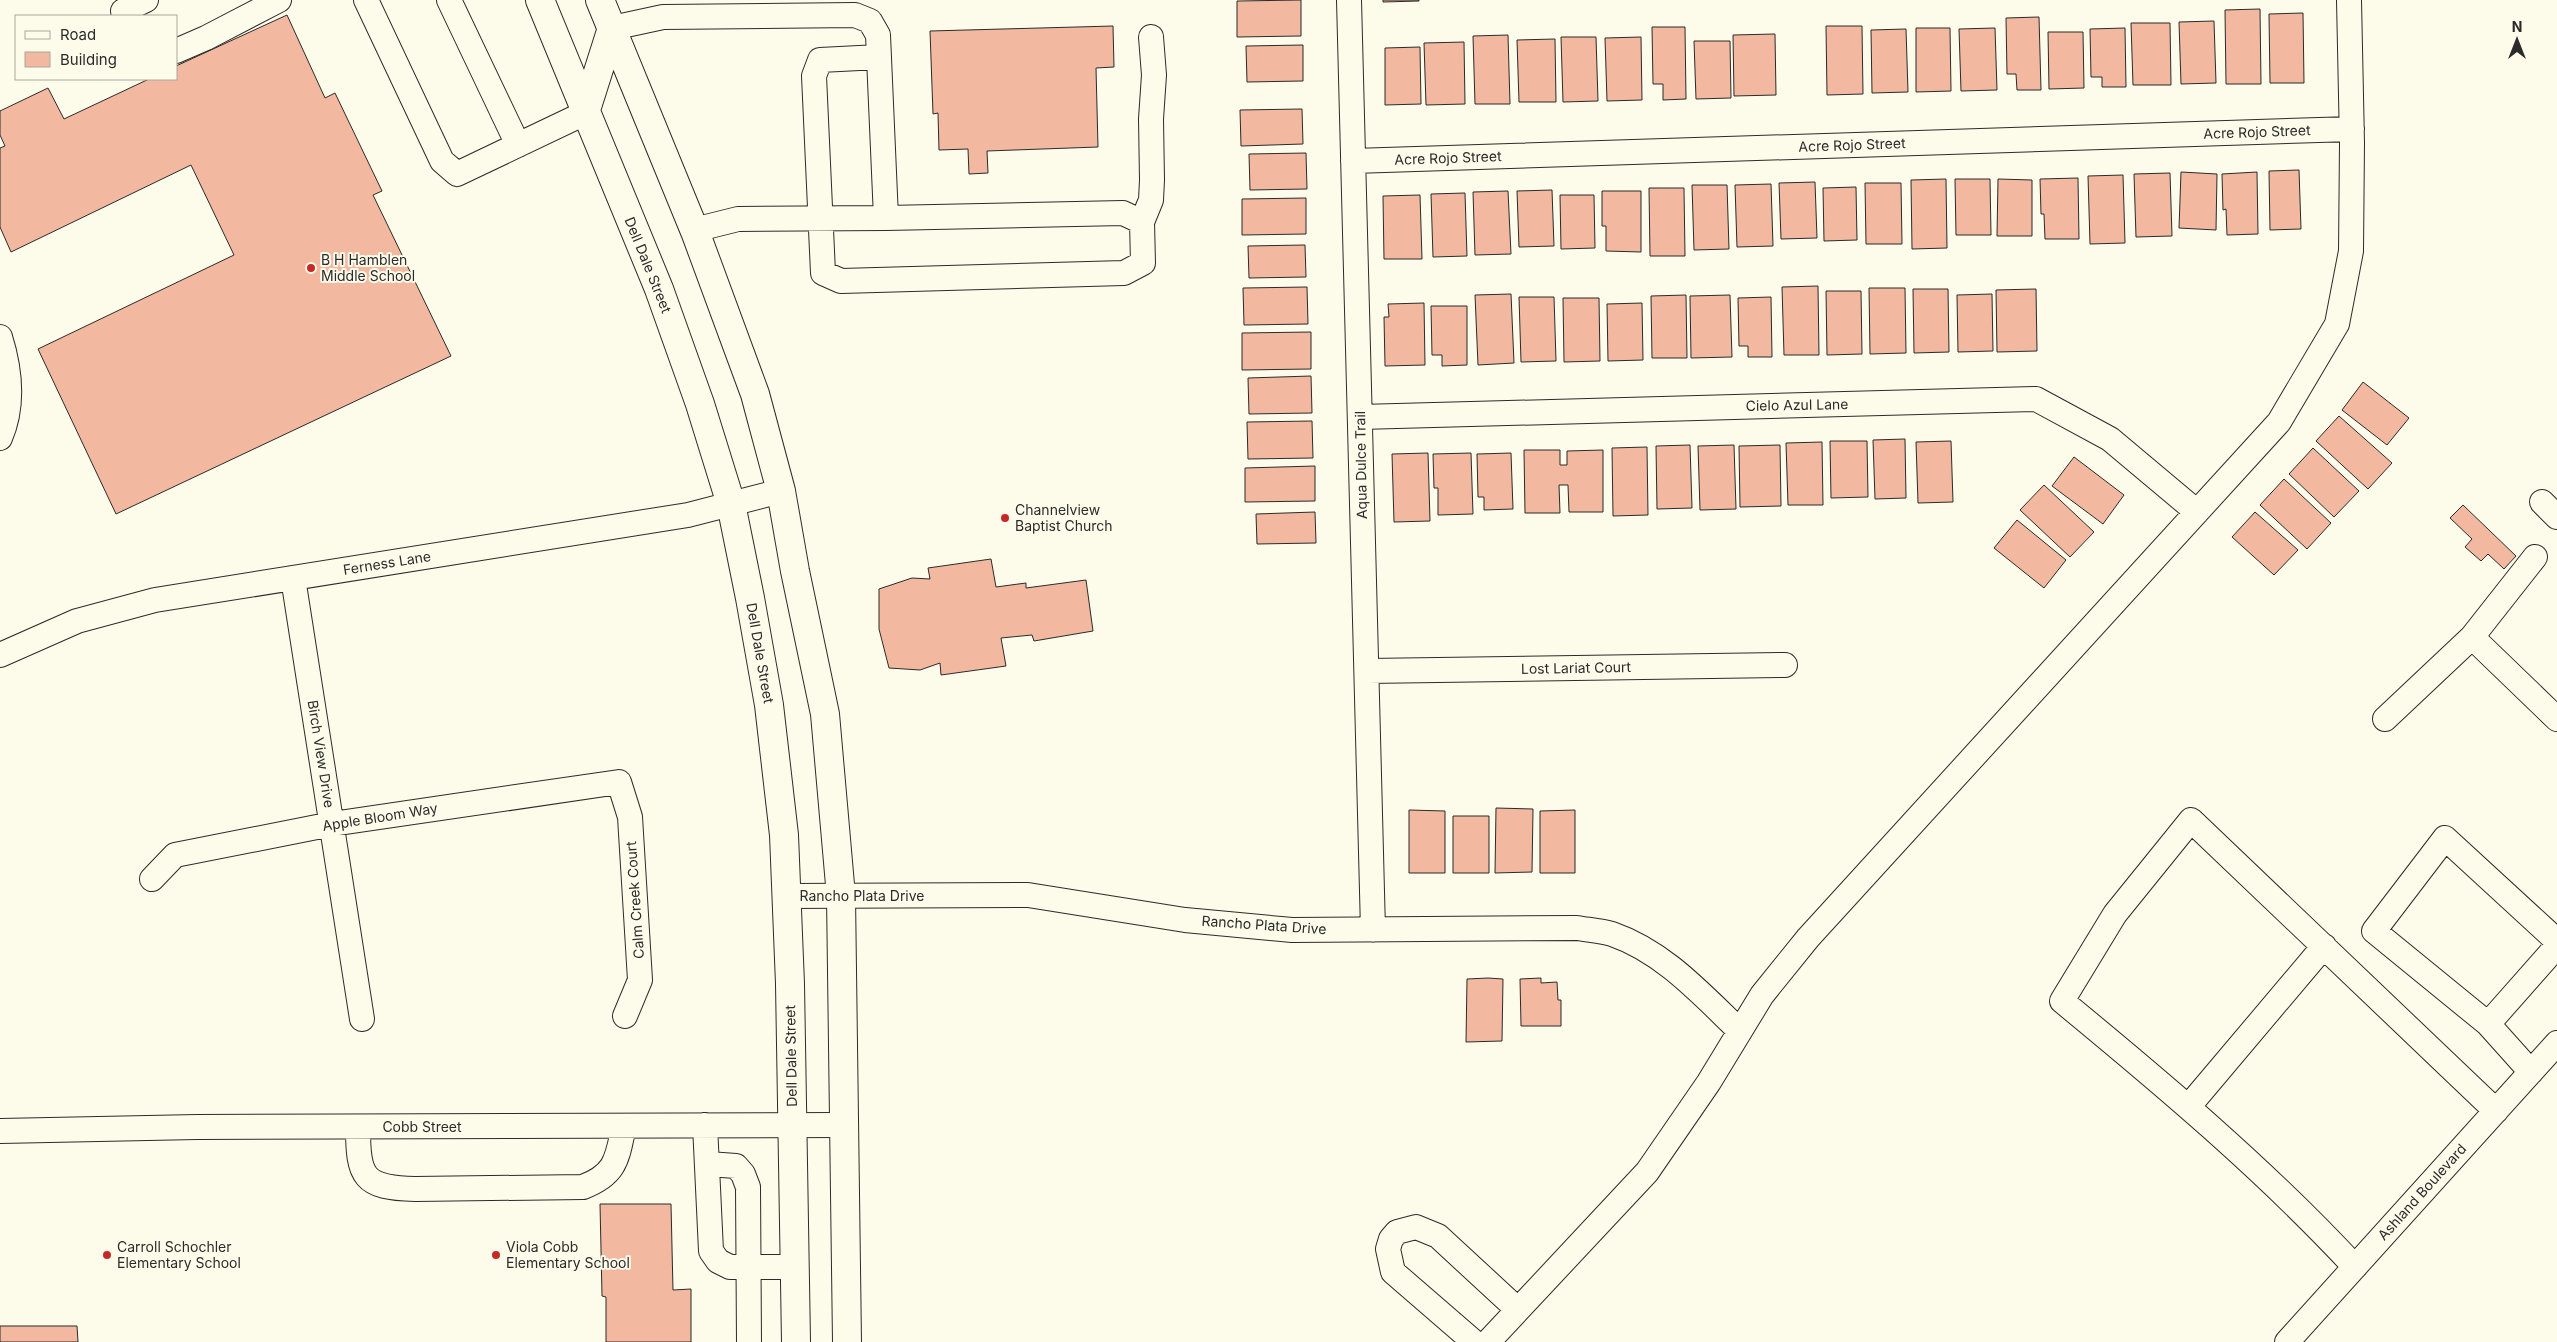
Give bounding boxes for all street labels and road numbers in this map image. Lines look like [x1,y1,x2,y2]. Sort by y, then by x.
street label: Acre Rojo Street [2203,121,2311,142]
street label: Acre Rojo Street [1798,134,1906,155]
street label: Acre Rojo Street [1394,147,1502,168]
street label: Dell Dale Street [621,214,676,316]
street label: Cielo Azul Lane [1745,395,1848,414]
street label: Aqua Dulce Trail [1351,411,1370,519]
street label: Ferness Lane [342,547,432,578]
street label: Dell Dale Street [743,601,778,705]
street label: Lost Lariat Court [1521,658,1632,677]
street label: Birch View Drive [305,699,338,809]
street label: Apple Bloom Way [321,799,439,834]
street label: Calm Creek Court [622,840,647,959]
street label: Rancho Plata Drive [799,887,925,904]
street label: Rancho Plata Drive [1201,912,1327,937]
street label: Dell Dale Street [781,1004,800,1107]
street label: Cobb Street [382,1118,462,1135]
street label: Ashland Boulevard [2374,1140,2469,1243]

